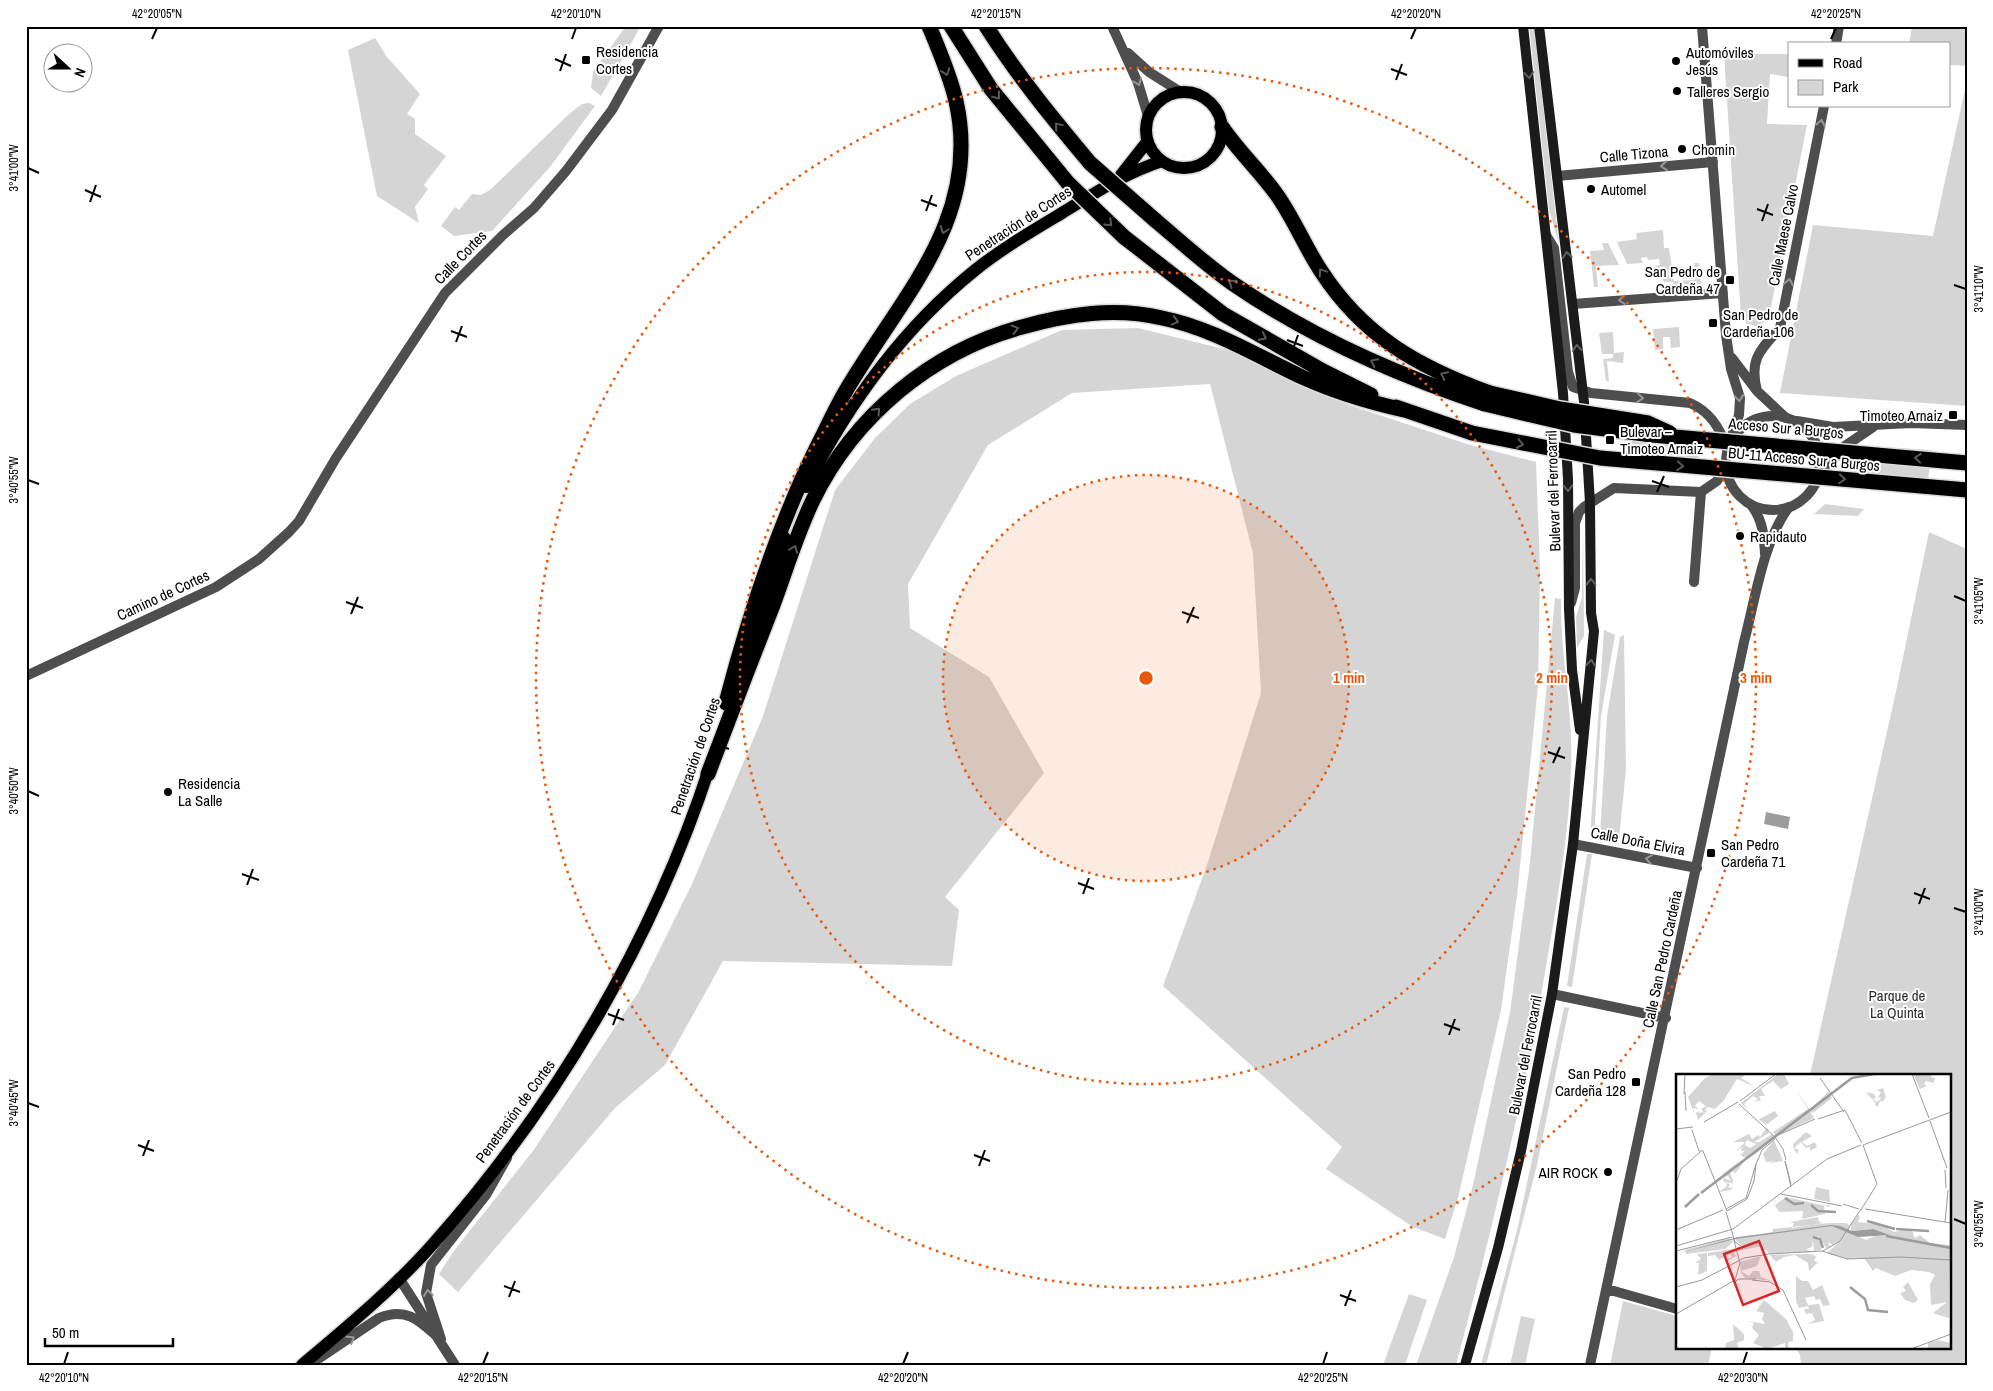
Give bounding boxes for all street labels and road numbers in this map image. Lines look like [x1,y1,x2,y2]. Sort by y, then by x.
street label: Calle Tizona [1599,141,1669,167]
street label: Penetración de Cortes [961,181,1075,265]
street label: Calle Maese Calvo [1763,182,1803,288]
street label: Calle Cortes [429,225,491,289]
street label: Acceso Sur a Burgos [1727,412,1844,443]
street label: Bulevar del Ferrocarril [1540,430,1566,552]
street label: BU-11 Acceso Sur a Burgos [1727,442,1881,476]
street label: Camino de Cortes [113,564,213,626]
street label: Penetración de Cortes [665,694,725,818]
street label: Calle Doña Elvira [1589,822,1687,860]
street label: Calle San Pedro Cardeña [1637,888,1687,1030]
street label: Bulevar del Ferrocarril [1503,994,1547,1116]
street label: Penetración de Cortes [470,1055,560,1167]

